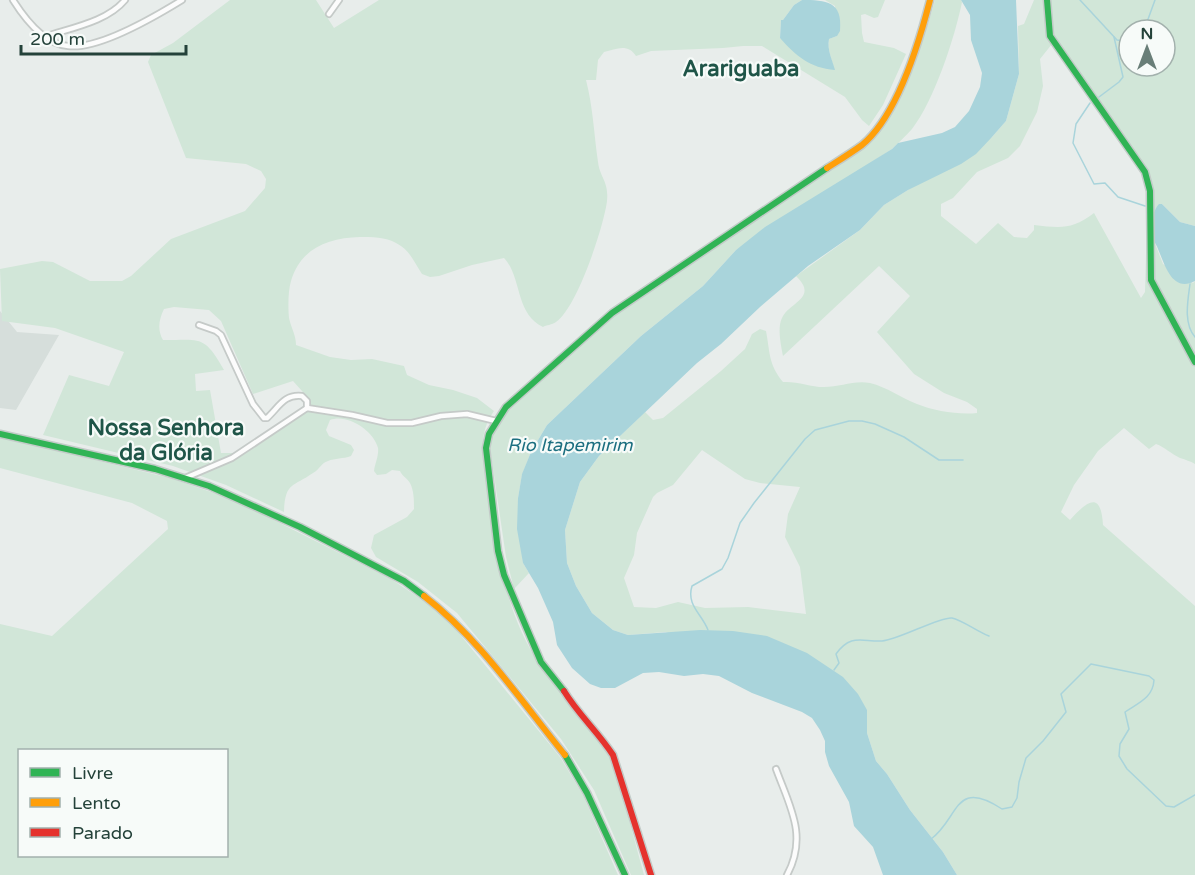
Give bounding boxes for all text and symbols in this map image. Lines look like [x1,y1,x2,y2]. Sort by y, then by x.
scale bar [21,18,186,56]
north arrow [1117,18,1177,78]
text: N [1141,24,1153,44]
text: 200 m [30,28,85,50]
district label: Arariguaba [683,56,799,82]
district label: Nossa Senhora da Glória [88,415,244,466]
water label: Rio Itapemirim [507,434,633,456]
legend [18,749,228,857]
text: Livre [72,762,113,784]
text: Lento [72,792,121,814]
text: Parado [72,822,133,844]

